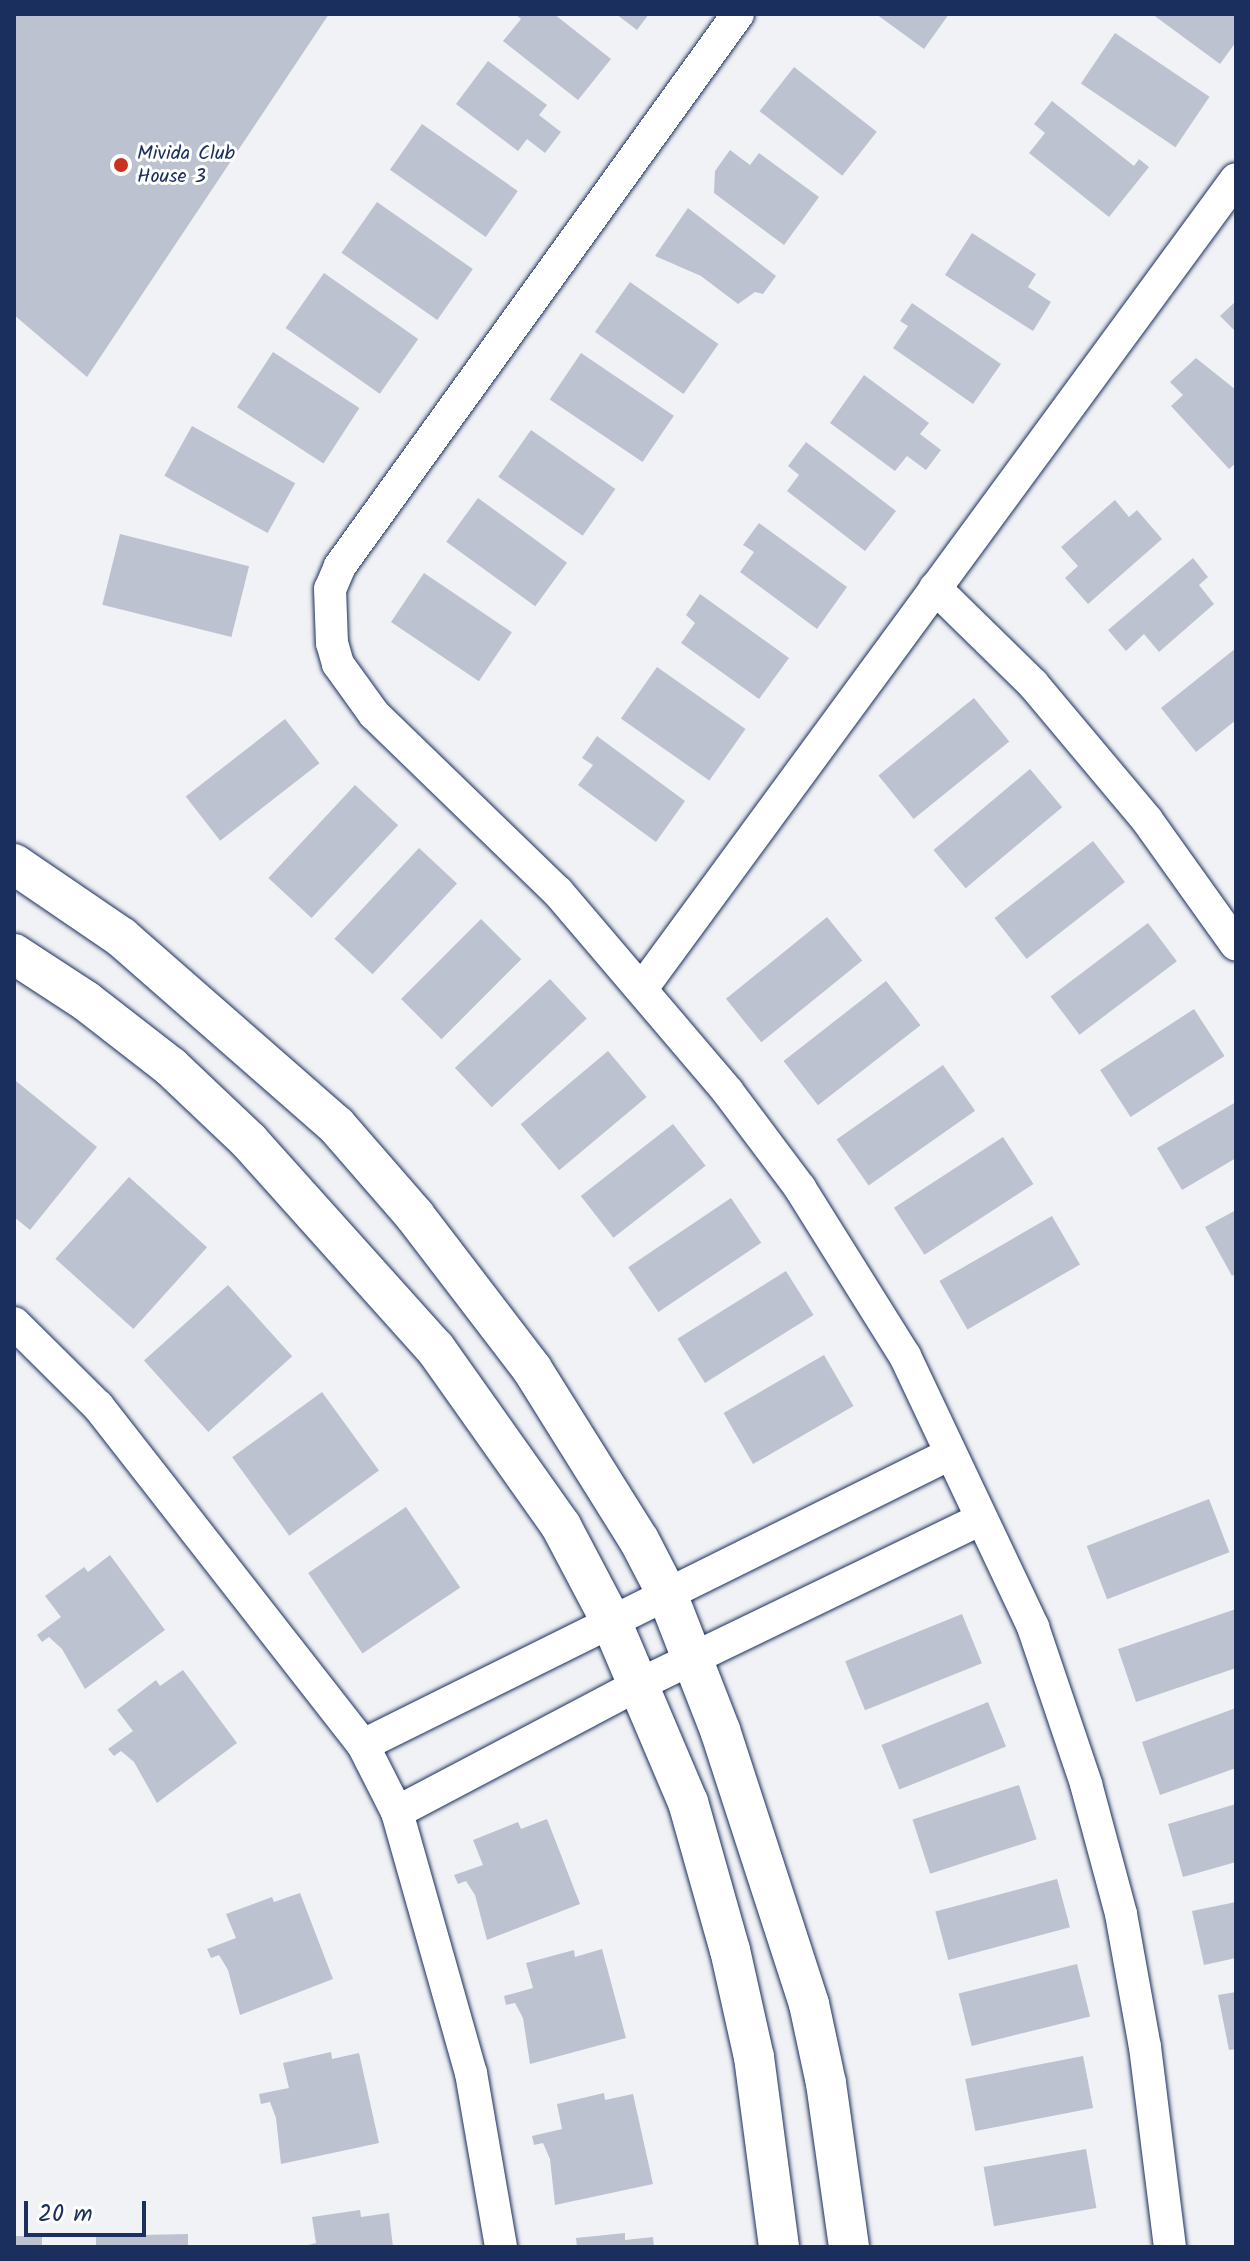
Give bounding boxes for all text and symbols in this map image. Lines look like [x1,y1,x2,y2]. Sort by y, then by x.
place label: Mivida Club House 3 [137,142,235,189]
marker: Mivida Club House 3 [112,156,130,174]
scale bar [28,2185,150,2235]
text: 20 m [38,2195,93,2234]

